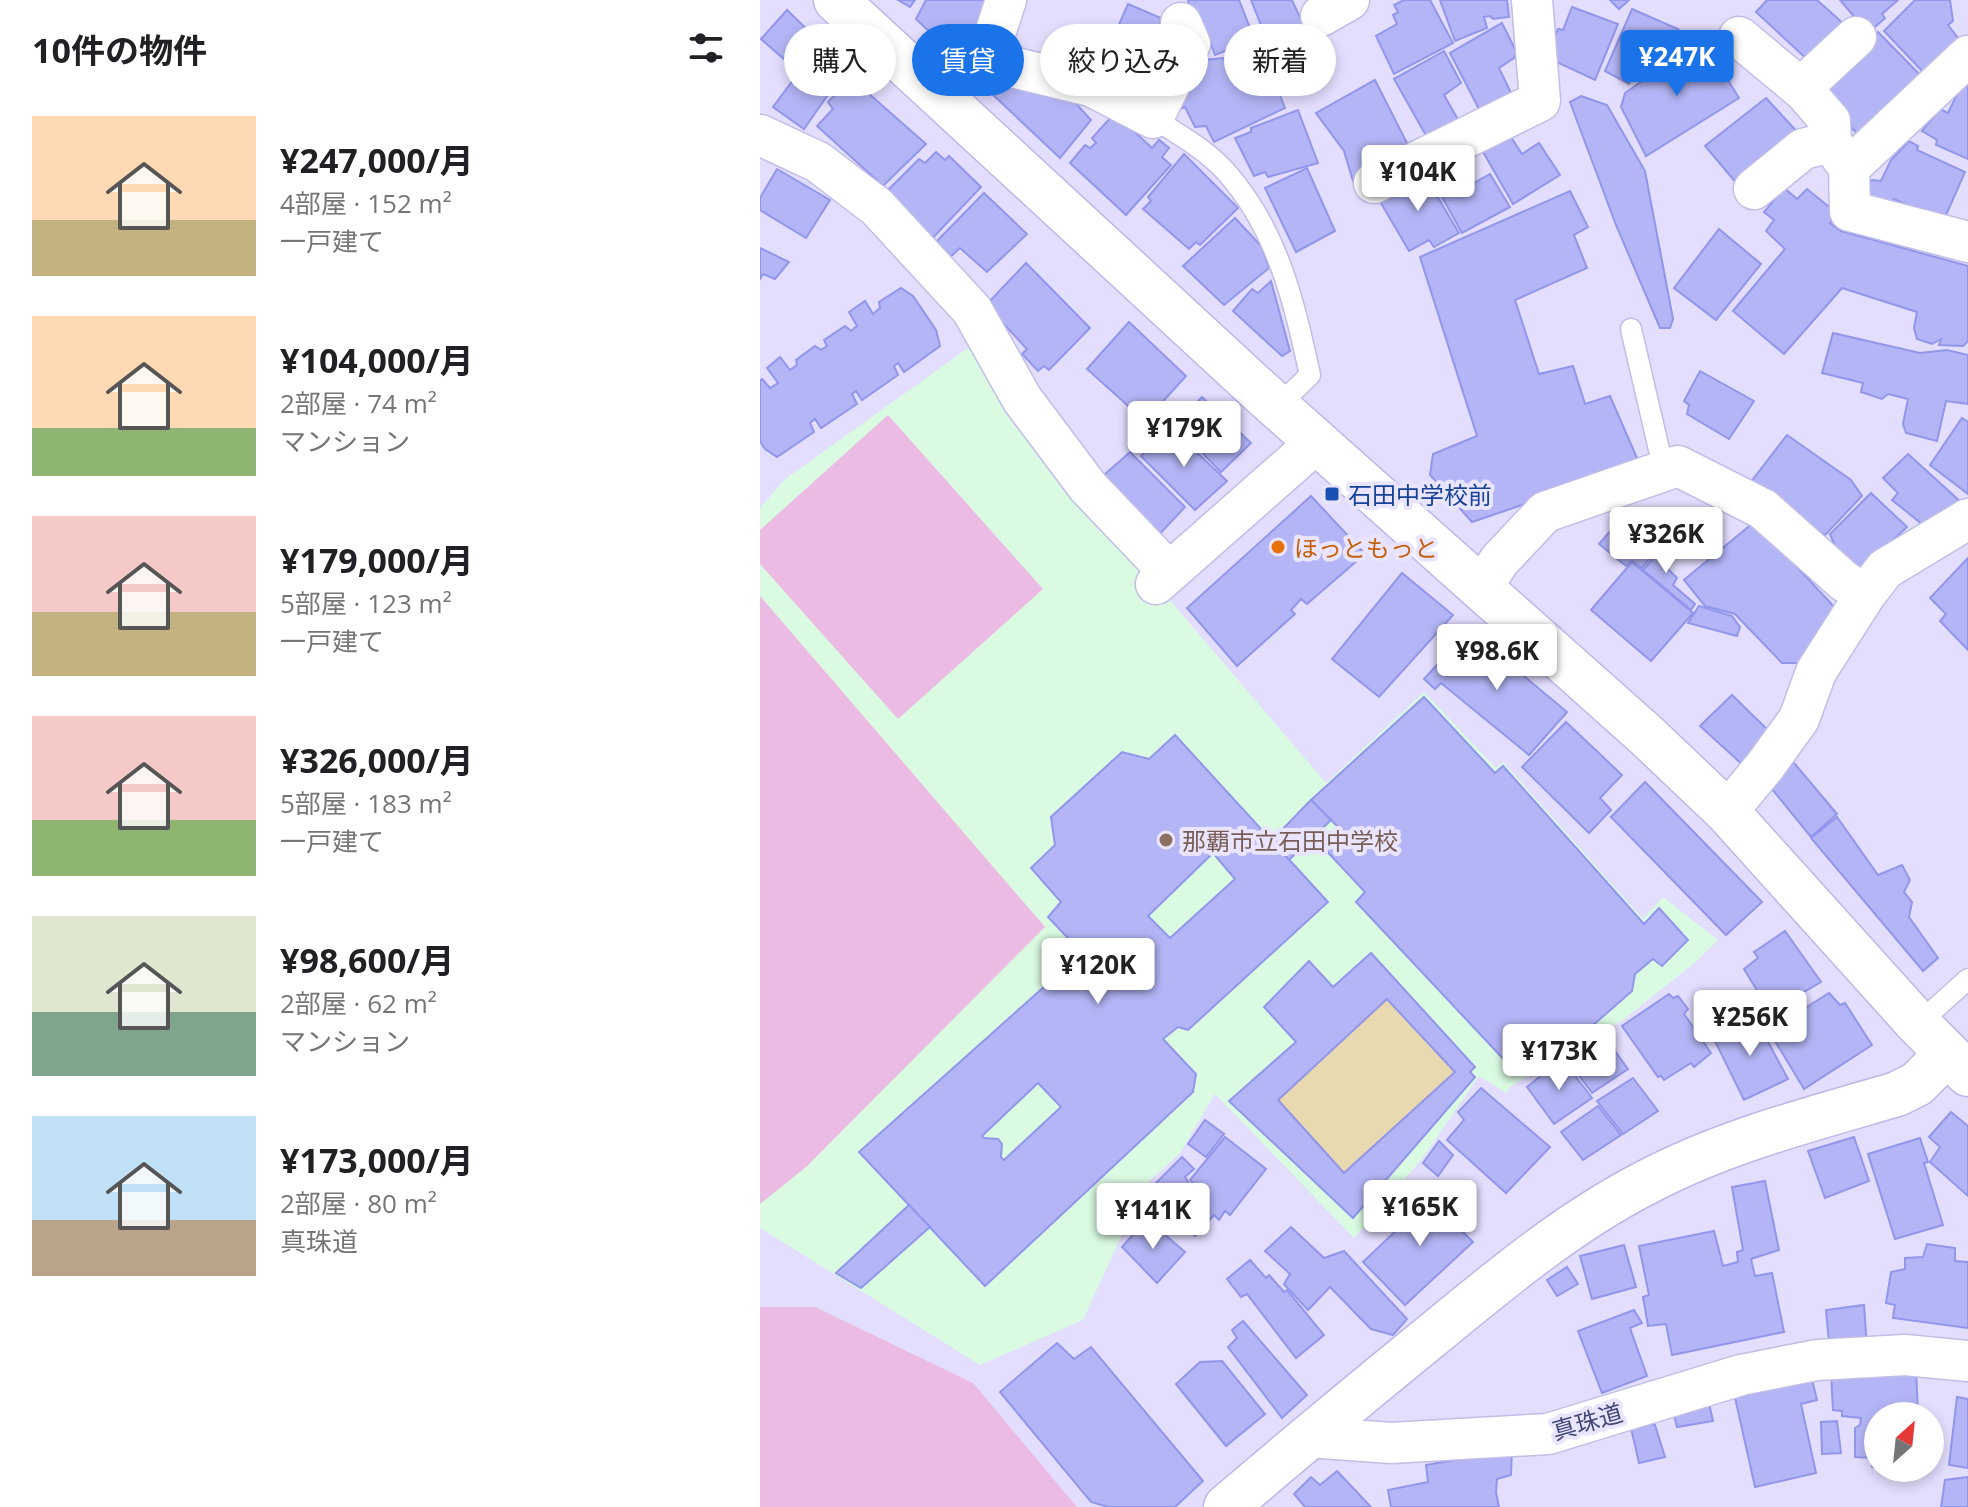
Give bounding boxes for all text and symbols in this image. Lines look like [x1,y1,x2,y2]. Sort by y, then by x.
chip: 購入 [784,24,896,96]
chip: 賃貸 [912,24,1024,96]
chip: 絞り込み [1040,24,1208,96]
chip: 新着 [1224,24,1336,96]
icon: filters [684,26,728,70]
text: 10件の物件 [32,27,207,73]
pin: ¥247K [1621,30,1733,98]
text: ¥247K [1639,38,1715,74]
text: ¥247,000/月 [280,137,474,183]
pin: ¥104K [1362,145,1474,213]
icon: home [96,148,192,244]
text: ¥104K [1380,153,1456,189]
text: 4部屋 · 152 m² [280,185,452,221]
text: 一戸建て [280,223,384,259]
text: ¥104,000/月 [280,337,474,383]
icon: home [96,348,192,444]
text: 2部屋 · 74 m² [280,385,437,421]
pin: ¥179K [1128,401,1240,469]
text: ¥179K [1146,409,1222,445]
text: マンション [280,423,410,459]
place label: 石田中学校前 [1348,478,1492,511]
marker: 石田中学校前 [1323,485,1341,503]
pin: ¥326K [1610,507,1722,575]
text: ¥326K [1628,515,1704,551]
place label: ほっともっと [1294,531,1438,564]
text: ¥179,000/月 [280,537,474,583]
marker: ほっともっと [1269,538,1287,556]
icon: home [96,548,192,644]
text: 5部屋 · 123 m² [280,585,452,621]
text: 一戸建て [280,623,384,659]
pin: ¥98.6K [1432,624,1562,692]
text: ¥98.6K [1455,632,1539,668]
text: ¥326,000/月 [280,737,474,783]
icon: home [96,748,192,844]
text: 5部屋 · 183 m² [280,785,452,821]
text: 一戸建て [280,823,384,859]
place label: 那覇市立石田中学校 [1182,824,1398,857]
marker: 那覇市立石田中学校 [1157,831,1175,849]
text: ¥98,600/月 [280,937,454,983]
pin: ¥120K [1042,938,1154,1006]
text: ¥120K [1060,946,1136,982]
icon: home [96,948,192,1044]
text: 2部屋 · 62 m² [280,985,437,1021]
pin: ¥256K [1694,990,1806,1058]
text: ¥256K [1712,998,1788,1034]
text: マンション [280,1023,410,1059]
pin: ¥173K [1503,1024,1615,1092]
text: ¥173K [1521,1032,1597,1068]
text: ¥173,000/月 [280,1137,474,1183]
icon: home [96,1148,192,1244]
pin: ¥165K [1364,1180,1476,1248]
pin: ¥141K [1097,1183,1209,1251]
text: 2部屋 · 80 m² [280,1185,437,1221]
text: ¥165K [1382,1188,1458,1224]
text: ¥141K [1115,1191,1191,1227]
text: 真珠道 [280,1223,358,1259]
street label: 真珠道 [1548,1395,1626,1447]
north arrow [1864,1402,1944,1482]
map controls [1864,1402,1944,1482]

